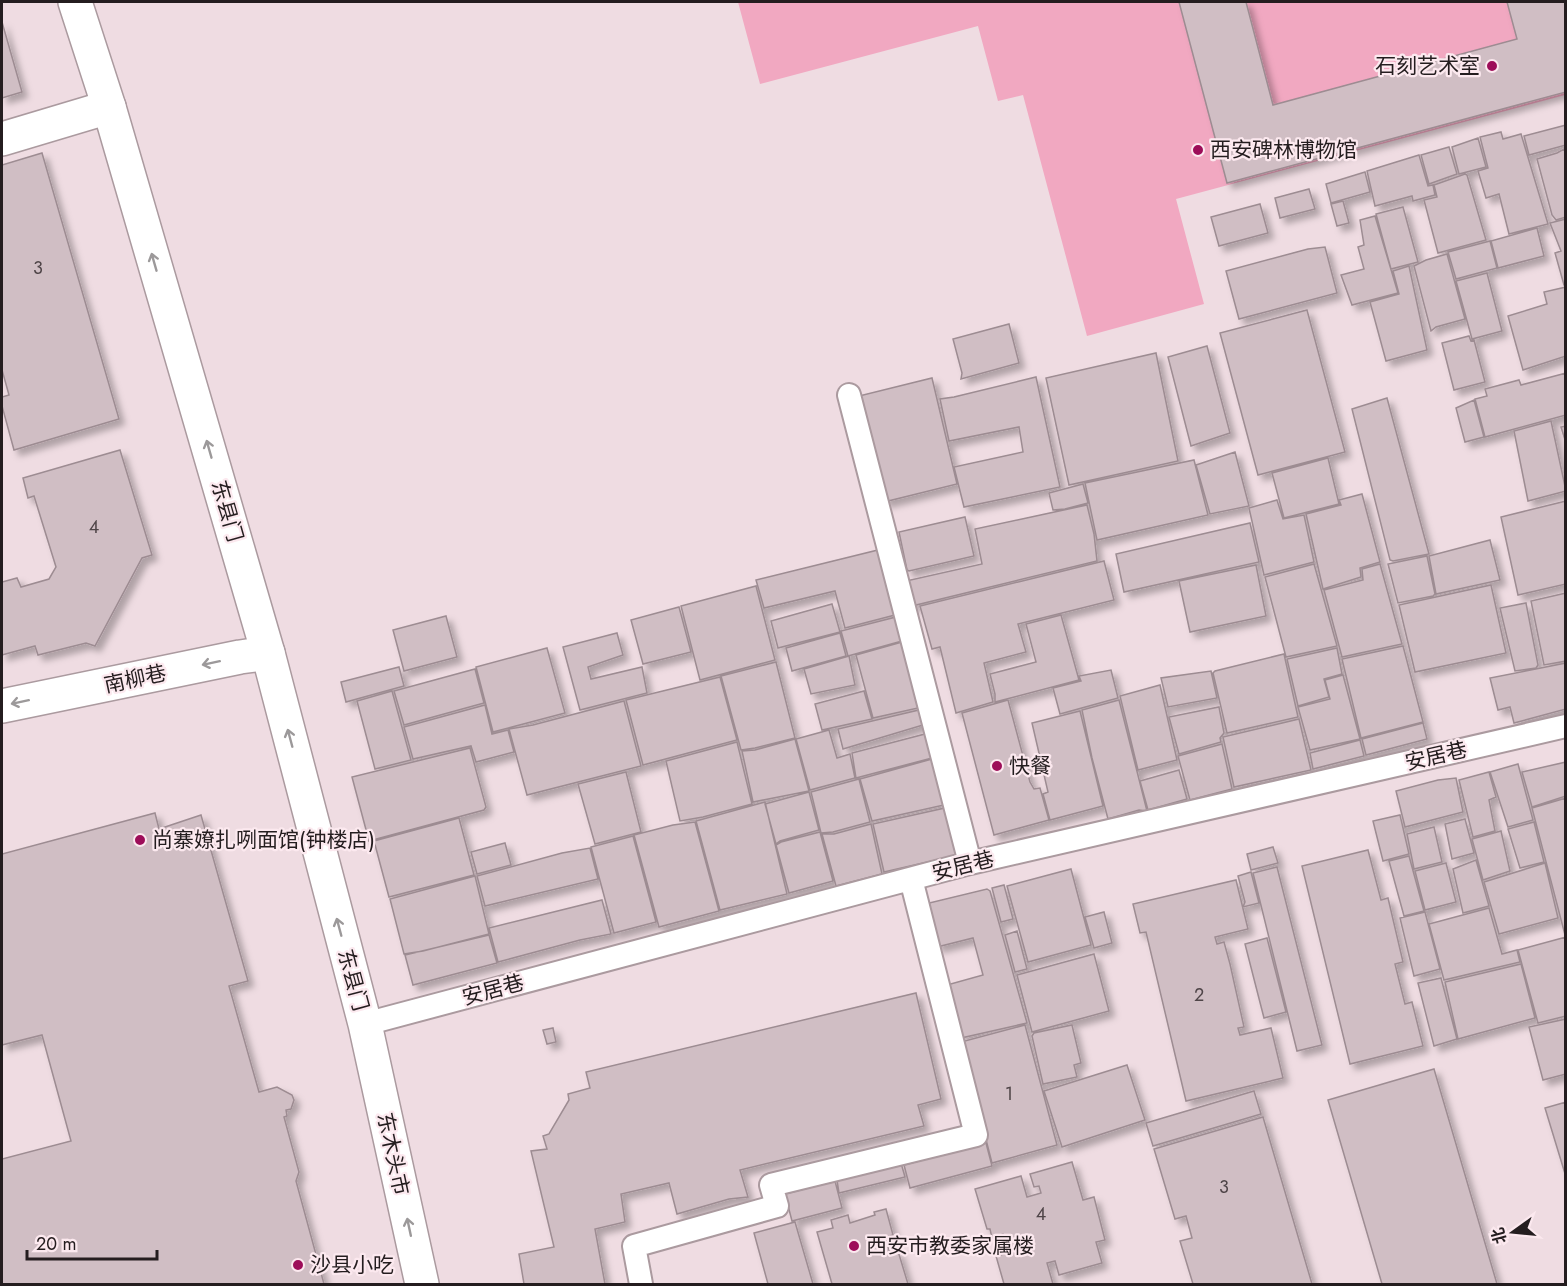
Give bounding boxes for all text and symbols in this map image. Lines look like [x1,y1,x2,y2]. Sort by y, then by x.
place label: 石刻艺术室 [1375,51,1480,81]
marker: 石刻艺术室 [1485,59,1499,73]
place label: 西安碑林博物馆 [1210,135,1357,165]
marker: 西安碑林博物馆 [1191,143,1205,157]
one-way arrow [148,253,159,272]
house number: 3 [33,255,43,281]
one-way arrow [203,440,214,459]
street label: 东县门 [204,477,250,545]
house number: 4 [89,514,99,540]
street label: 南柳巷 [101,658,169,700]
one-way arrow [201,658,221,669]
one-way arrow [10,697,29,709]
one-way arrow [284,729,296,748]
street label: 安居巷 [1402,734,1470,778]
place label: 快餐 [1009,751,1051,781]
marker: 快餐 [990,759,1004,773]
place label: 尚寨嫽扎咧面馆(钟楼店) [152,825,375,855]
marker: 尚寨嫽扎咧面馆(钟楼店) [133,833,147,847]
street label: 安居巷 [929,844,997,888]
one-way arrow [333,918,345,937]
street label: 东县门 [330,946,376,1014]
street label: 安居巷 [459,967,527,1013]
house number: 2 [1194,982,1204,1008]
house number: 1 [1005,1081,1013,1107]
street label: 东木头市 [370,1110,416,1198]
house number: 3 [1219,1174,1229,1200]
house number: 4 [1036,1201,1046,1227]
north arrow [1483,1202,1543,1262]
one-way arrow [403,1218,414,1238]
scale bar [27,1223,158,1261]
text: 北 [1486,1225,1512,1246]
text: 20 m [36,1231,76,1257]
place label: 西安市教委家属楼 [866,1231,1034,1261]
marker: 西安市教委家属楼 [847,1239,861,1253]
place label: 沙县小吃 [310,1250,394,1280]
marker: 沙县小吃 [291,1258,305,1272]

